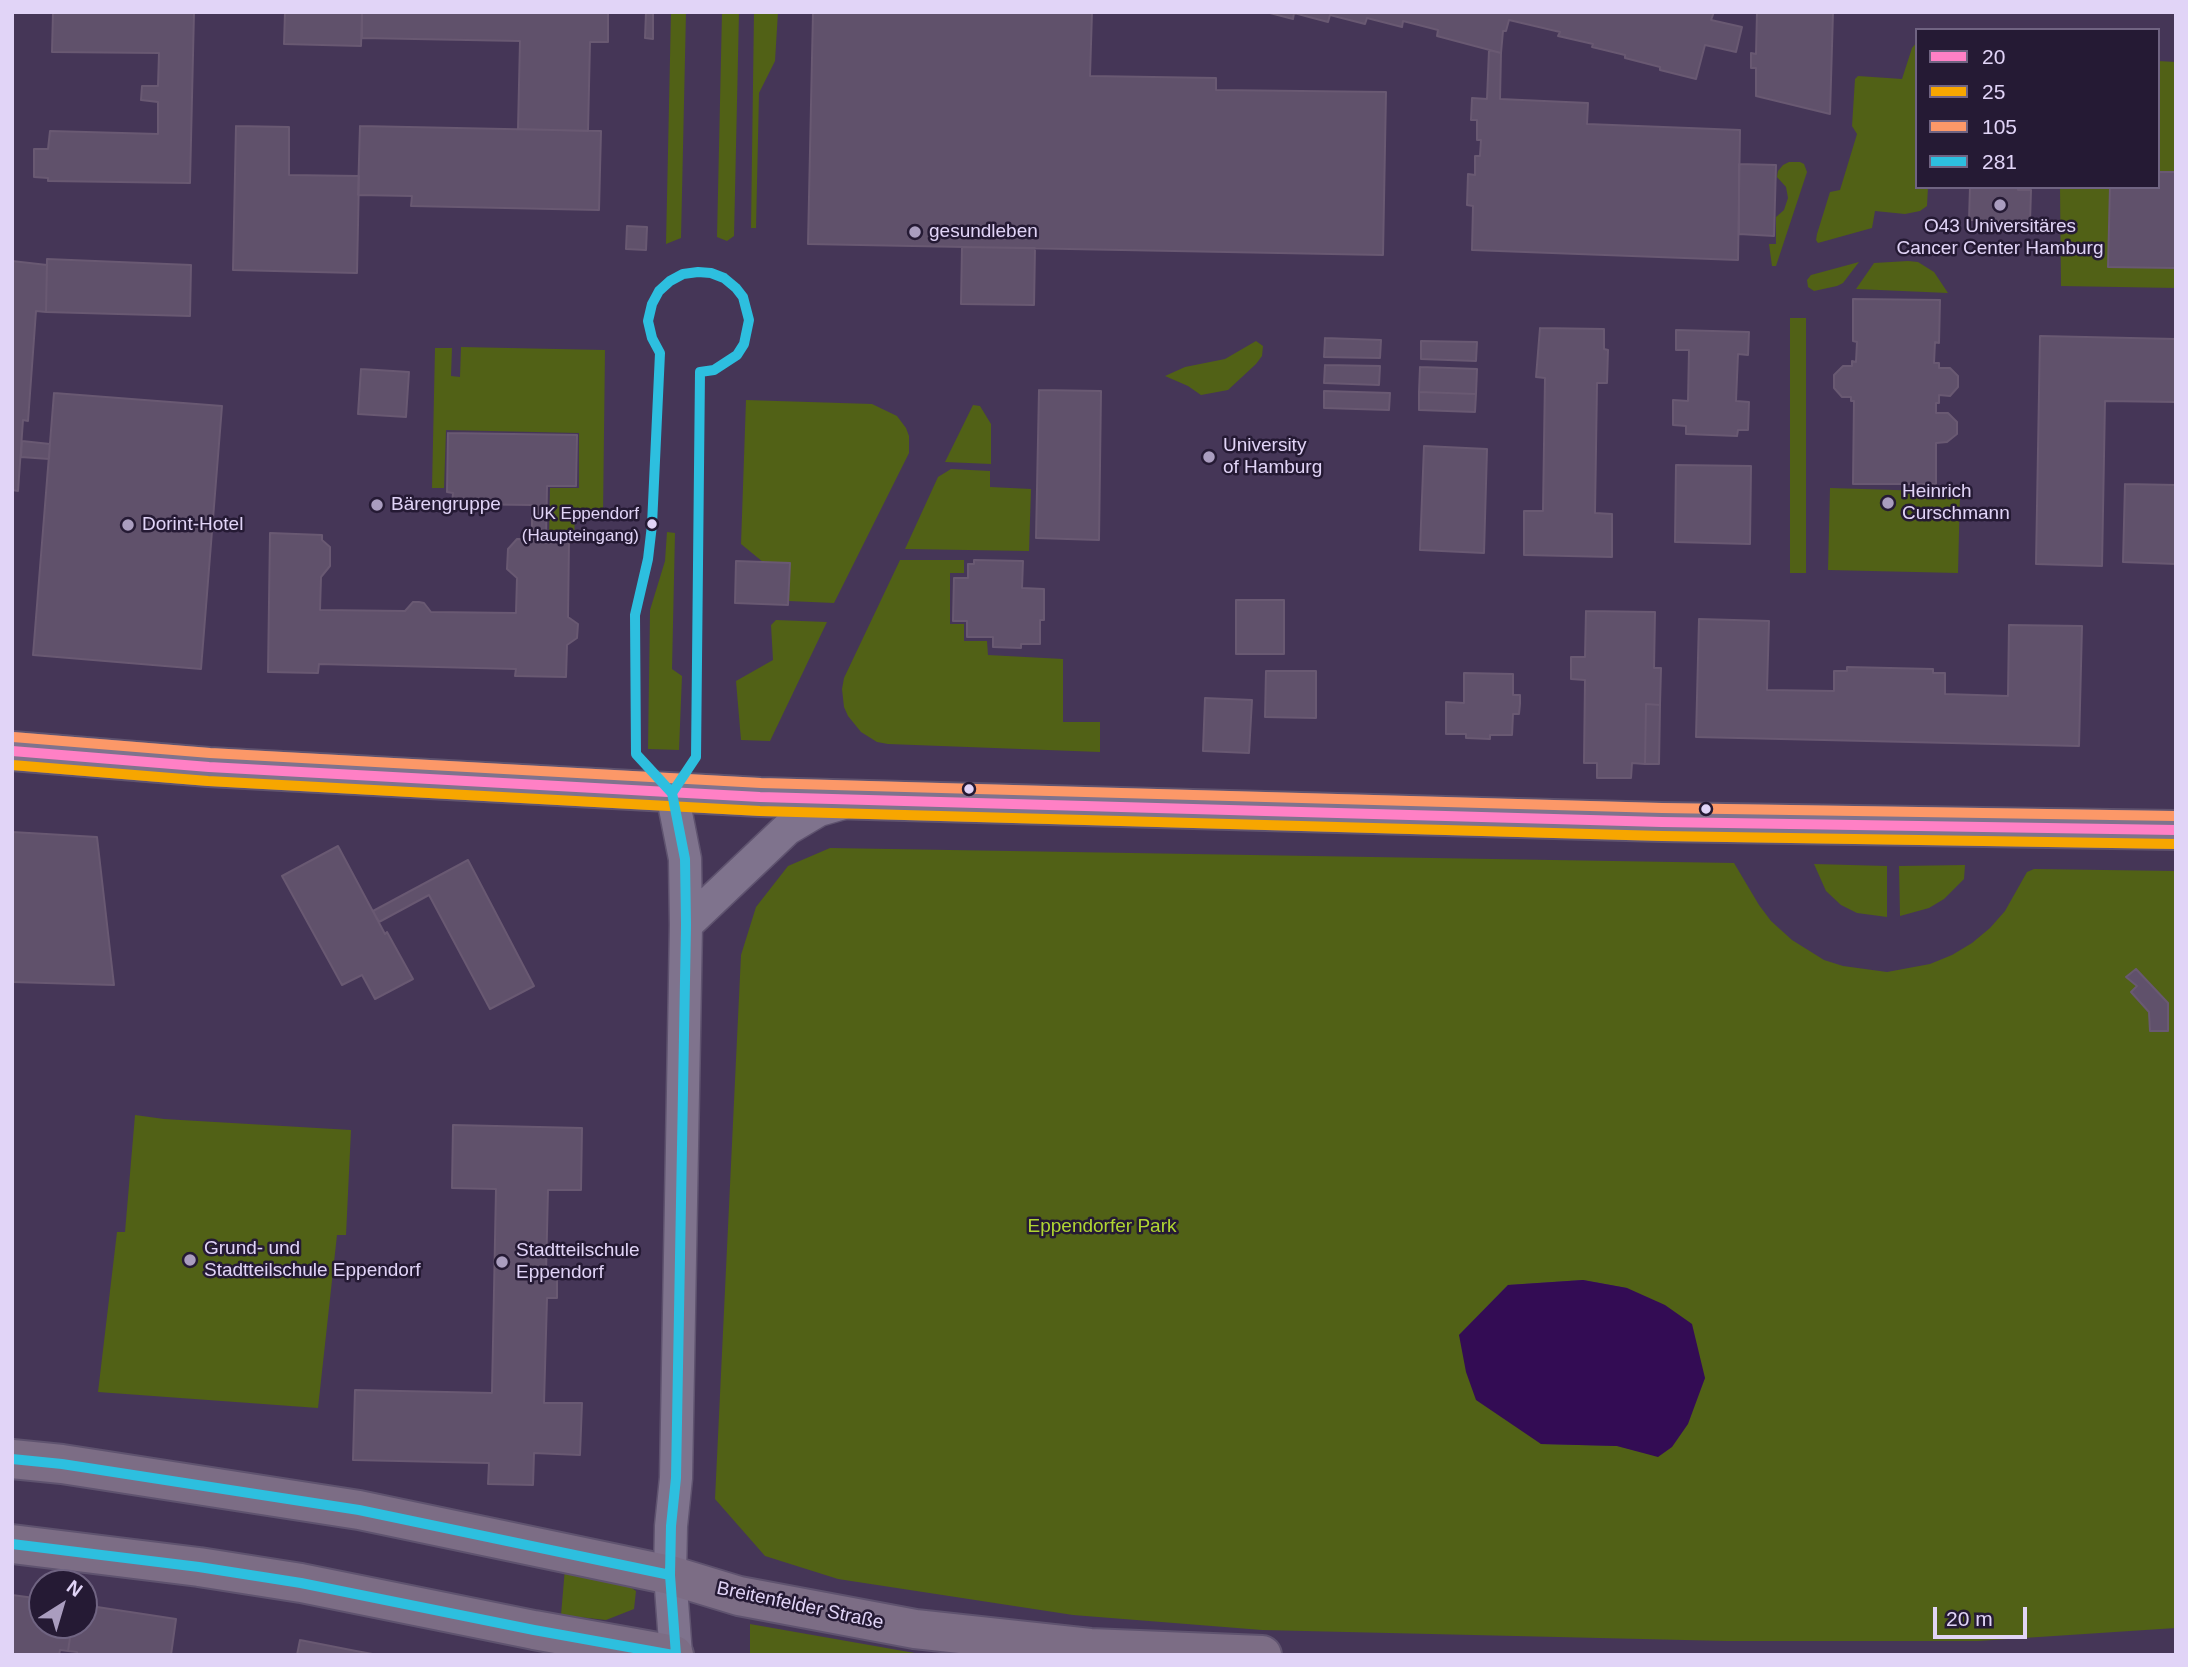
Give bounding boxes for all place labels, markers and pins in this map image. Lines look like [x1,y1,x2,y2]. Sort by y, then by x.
marker: O43 Universitäres Cancer Center Hamburg [1992,197,2008,213]
place label: O43 Universitäres Cancer Center Hamburg [1897,216,2103,260]
place label: gesundleben [929,221,1038,243]
marker: gesundleben [907,224,923,240]
place label: University of Hamburg [1223,435,1322,479]
marker: University of Hamburg [1201,449,1217,465]
place label: Heinrich Curschmann [1902,481,2010,525]
place label: Bärengruppe [391,494,501,516]
marker: Heinrich Curschmann [1880,495,1896,511]
marker: Bärengruppe [369,497,385,513]
place label: UK Eppendorf (Haupteingang) [522,504,639,544]
place label: Dorint-Hotel [142,514,243,536]
marker: Dorint-Hotel [120,517,136,533]
marker: UK Eppendorf (Haupteingang) [645,517,659,531]
unlabelled marker [962,782,976,796]
unlabelled marker [1699,802,1713,816]
place label: Grund- und Stadtteilschule Eppendorf [204,1238,421,1282]
place label: Stadtteilschule Eppendorf [516,1240,640,1284]
marker: Grund- und Stadtteilschule Eppendorf [182,1252,198,1268]
marker: Stadtteilschule Eppendorf [494,1254,510,1270]

